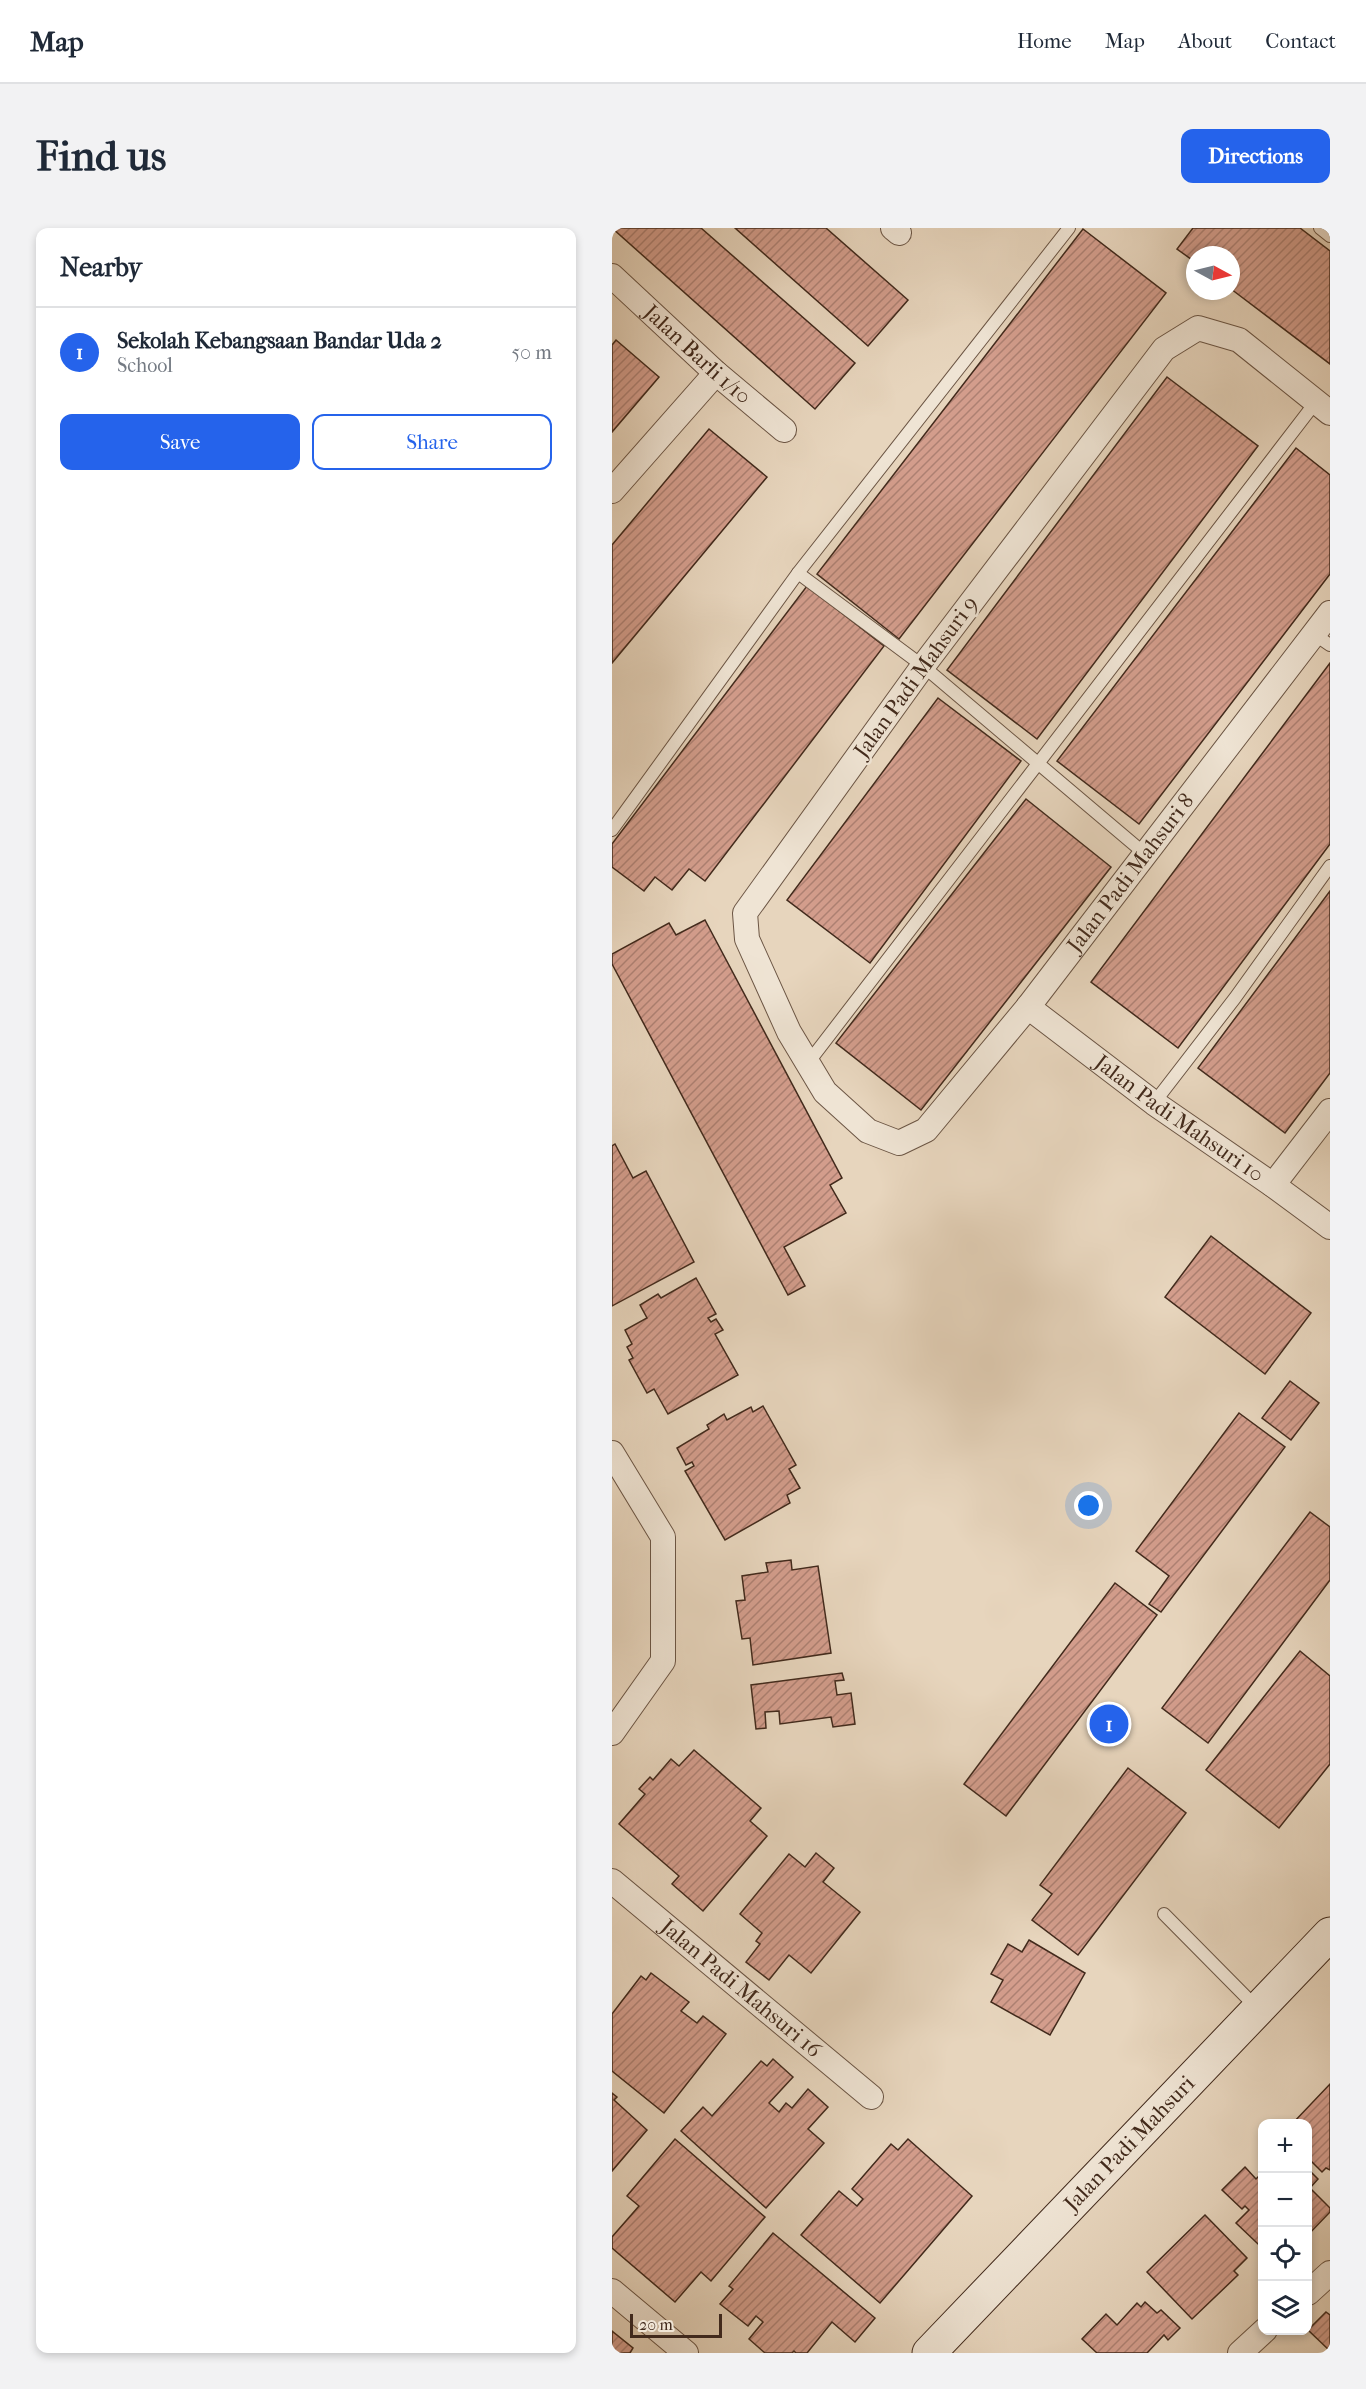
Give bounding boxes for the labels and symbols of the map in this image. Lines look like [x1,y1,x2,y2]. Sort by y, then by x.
north arrow [1186,246,1240,300]
street label: Jalan Barli 1/10 [637,298,756,410]
street label: Jalan Padi Mahsuri 9 [847,591,983,765]
street label: Jalan Padi Mahsuri 8 [1060,788,1200,959]
street label: Jalan Padi Mahsuri 10 [1088,1048,1269,1188]
your location [1074,1491,1103,1520]
pin: 1 [1090,1702,1128,1746]
street label: Jalan Padi Mahsuri 16 [654,1913,827,2063]
street label: Jalan Padi Mahsuri [1057,2070,1201,2218]
scale bar [630,2311,722,2338]

